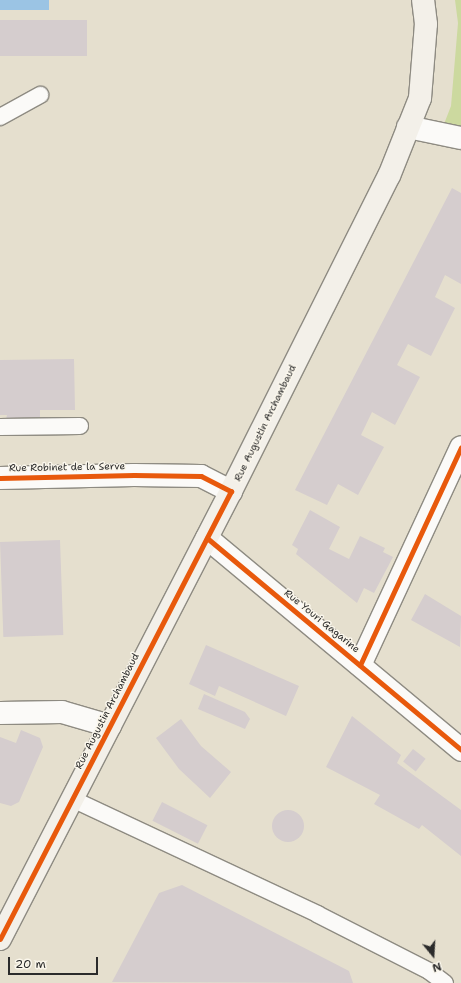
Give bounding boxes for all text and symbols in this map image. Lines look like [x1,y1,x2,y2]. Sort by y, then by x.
street label: Rue Augustin Archambaud [231,363,299,483]
street label: Rue Robinet de la Serve [9,460,125,474]
street label: Rue Youri Gagarine [282,587,362,655]
street label: Rue Augustin Archambaud [73,651,141,771]
north arrow [413,935,453,975]
scale bar [10,949,100,975]
text: 20 m [15,956,46,972]
text: N [430,958,443,975]

